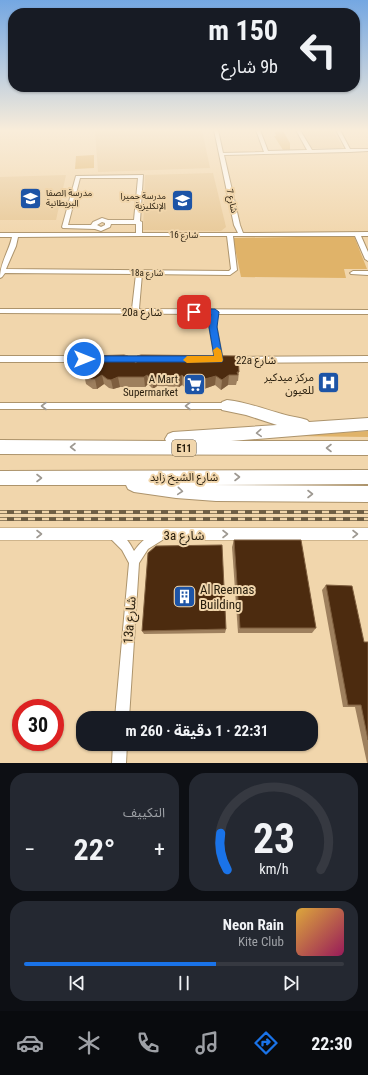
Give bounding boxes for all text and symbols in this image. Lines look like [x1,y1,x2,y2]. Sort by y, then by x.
text: 150 m [208,14,278,47]
icon: left [292,24,344,76]
text: 9b شارع [221,56,278,77]
school or university icon: مدرسة الصفا البريطانية [17,185,43,211]
place label: مدرسة الصفا البريطانية [46,188,92,209]
school or university icon: مدرسة جميرا الإنكليزية [169,188,195,214]
street label: شارع 7 [223,188,239,214]
place label: مدرسة جميرا الإنكليزية [121,191,166,212]
street label: شارع 16 [170,230,198,242]
street label: 18a شارع [131,268,163,280]
pin [177,295,211,329]
icon: arrive [183,301,205,323]
street label: 20a شارع [122,306,162,320]
position arrow [63,338,105,380]
street label: 22a شارع [236,354,276,368]
hospital icon: مركز ميدكير للعيون [316,370,342,396]
place label: مركز ميدكير للعيون [263,371,314,397]
supermarket icon: A Mart Supermarket [181,372,207,398]
place label: A Mart Supermarket [123,373,178,399]
one-way arrow [41,402,47,410]
one-way arrow [185,402,191,410]
one-way arrow [256,429,262,438]
road number: E11 [172,440,196,456]
one-way arrow [70,443,76,451]
one-way arrow [326,444,332,452]
street label: شارع الشيخ زايد [150,471,218,485]
one-way arrow [234,473,240,481]
one-way arrow [36,474,42,482]
one-way arrow [177,486,183,495]
one-way arrow [307,490,313,498]
street label: 3a شارع [164,528,204,546]
one-way arrow [36,530,42,538]
one-way arrow [222,530,228,538]
one-way arrow [352,530,358,538]
place label: Al Reemas Building [200,582,255,612]
building icon: Al Reemas Building [172,583,198,609]
street label: 13a شارع [120,596,142,644]
speed limit sign: 30 [12,699,64,751]
text: 22:31 · 1 دقيقة · 260 m [126,722,268,740]
text: التكييف [123,805,165,820]
text: 23 [252,814,295,863]
text: 22° [74,832,116,867]
text: − [24,837,35,862]
text: + [154,837,165,862]
text: km/h [259,861,288,877]
text: Neon Rain [223,916,284,934]
text: Kite Club [238,934,284,949]
icon: previous [66,972,88,994]
icon: pause [173,972,195,994]
icon: next [280,972,302,994]
icon: car [16,1029,44,1057]
icon: climate [75,1029,103,1057]
icon: phone [134,1029,162,1057]
icon: music [193,1029,221,1057]
icon: directions [252,1029,280,1057]
text: 22:30 [311,1033,352,1054]

